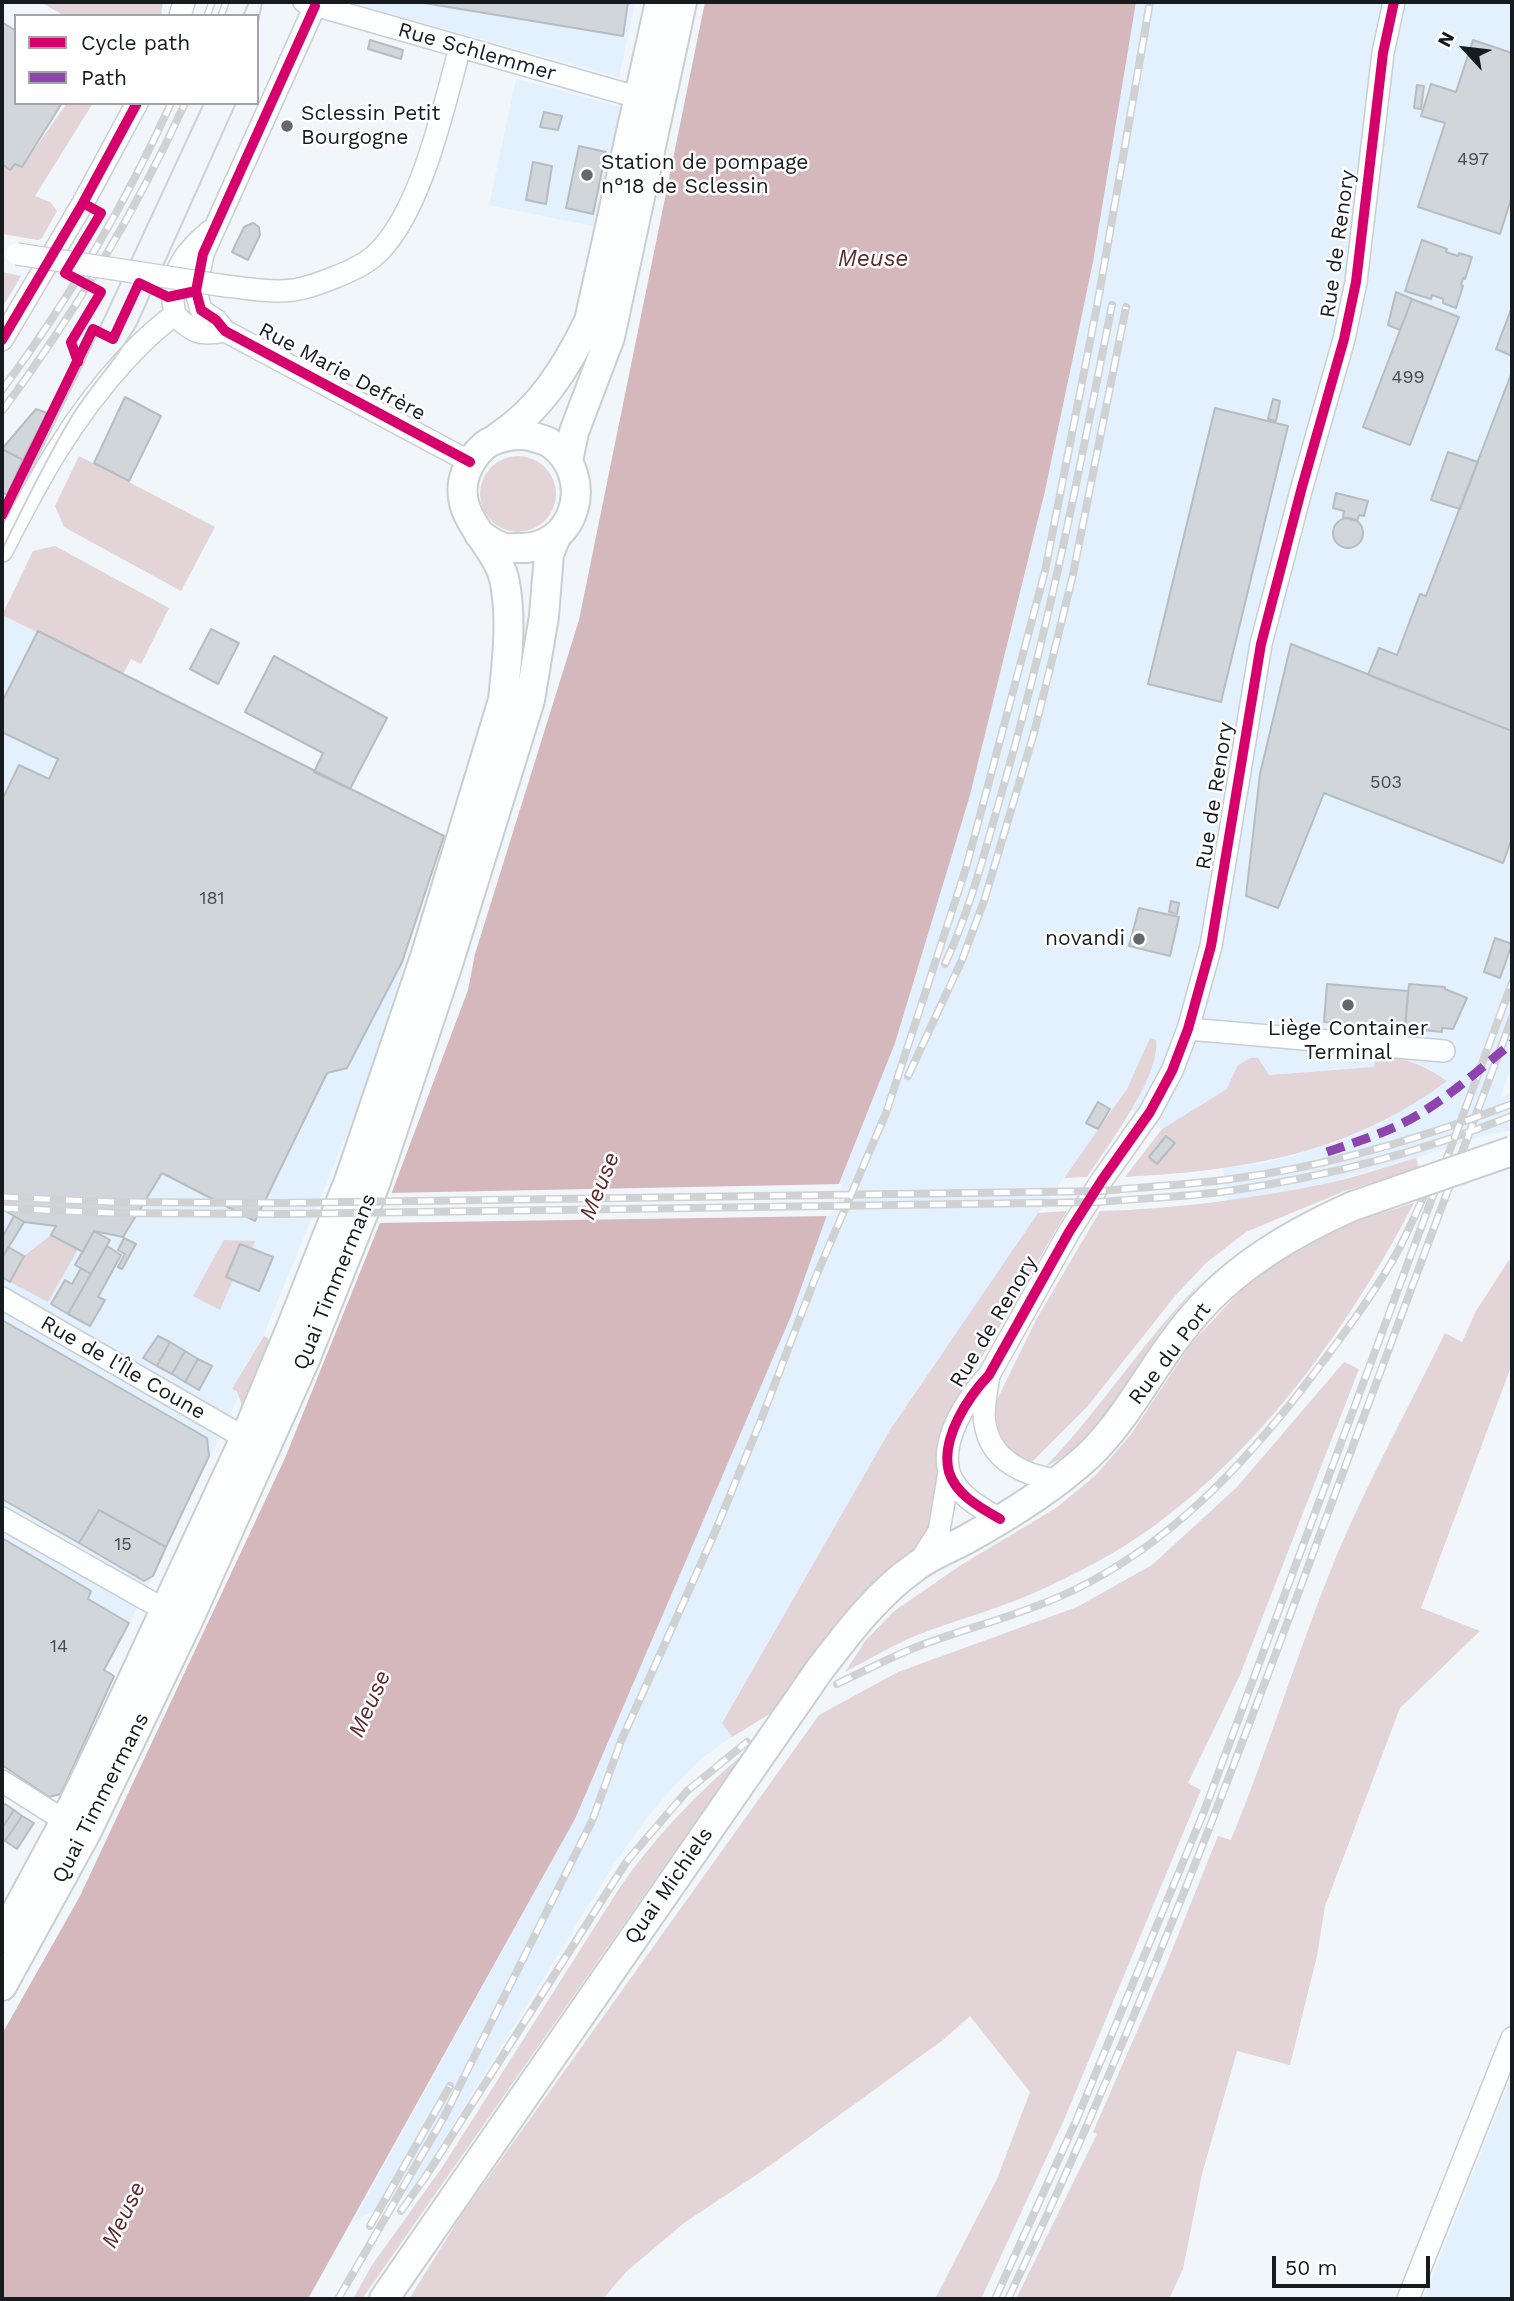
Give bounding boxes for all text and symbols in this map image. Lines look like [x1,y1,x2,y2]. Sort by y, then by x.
legend [14,14,259,105]
north arrow [1430,14,1500,84]
street label: Rue Schlemmer [395,17,559,87]
text: N [1432,28,1459,51]
text: Cycle path [81,30,190,55]
text: Path [81,65,127,90]
place label: Sclessin Petit Bourgogne [301,101,440,151]
marker: Sclessin Petit Bourgogne [279,118,295,134]
house number: 497 [1457,149,1489,171]
place label: Station de pompage n°18 de Sclessin [601,150,808,200]
marker: Station de pompage n°18 de Sclessin [579,167,595,183]
street label: Rue de Renory [1315,168,1361,320]
water label: Meuse [838,245,908,273]
street label: Rue Marie Defrère [254,317,430,427]
house number: 499 [1391,367,1425,389]
street label: Rue de Renory [1191,720,1239,872]
house number: 503 [1370,772,1402,794]
house number: 181 [199,888,225,910]
place label: novandi [1045,926,1125,952]
marker: novandi [1131,931,1147,947]
marker: Liège Container Terminal [1340,997,1356,1013]
place label: Liège Container Terminal [1268,1016,1428,1066]
water label: Meuse [574,1148,626,1224]
street label: Quai Timmermans [288,1190,382,1374]
street label: Rue de Renory [945,1252,1043,1392]
street label: Rue du Port [1123,1298,1217,1410]
street label: Rue de l'Île Coune [36,1311,210,1425]
house number: 15 [114,1534,132,1556]
house number: 14 [50,1636,68,1658]
water label: Meuse [343,1666,397,1742]
street label: Quai Timmermans [47,1709,155,1887]
street label: Quai Michiels [619,1823,719,1949]
water label: Meuse [96,2177,152,2253]
scale bar [1276,2242,1434,2286]
text: 50 m [1285,2255,1337,2280]

